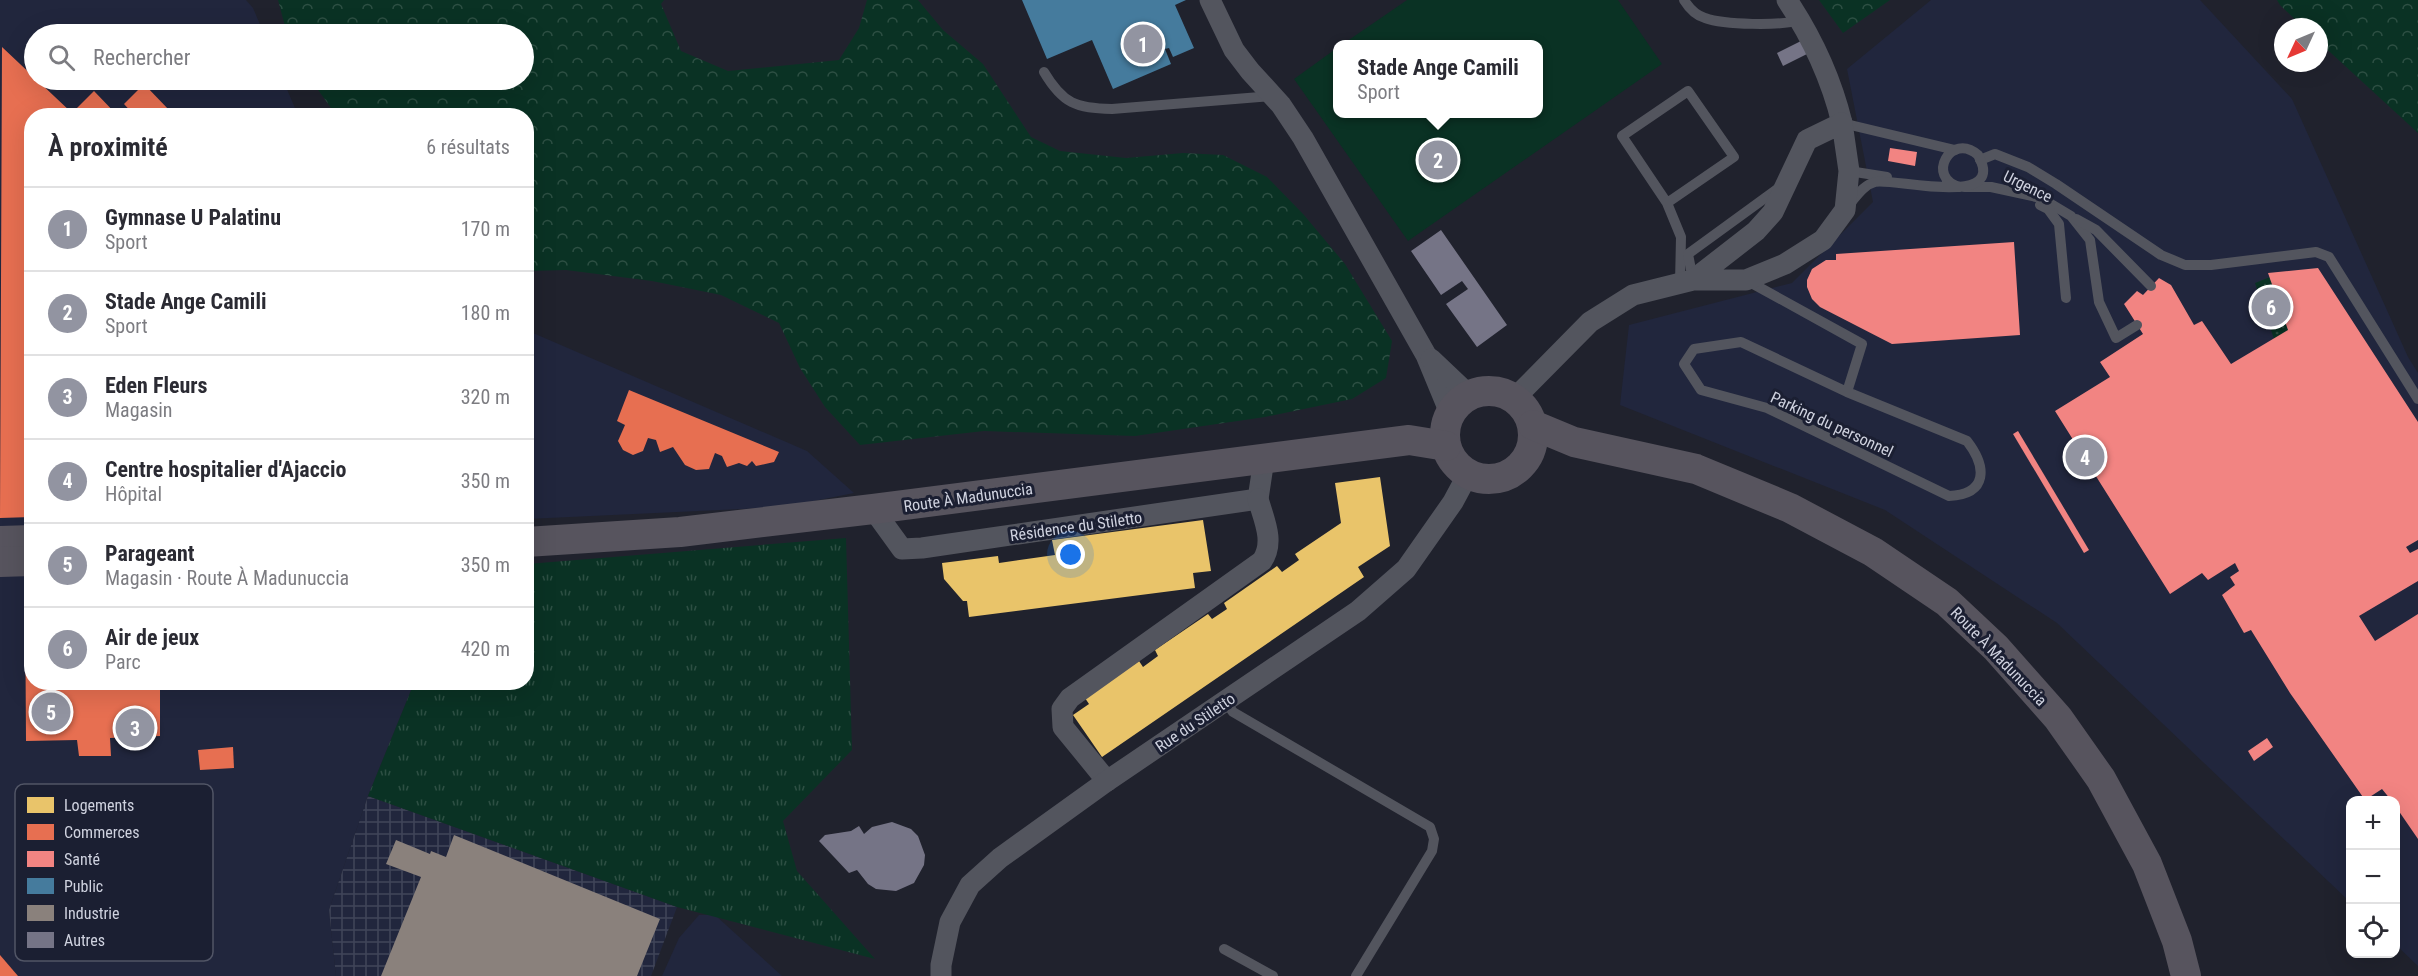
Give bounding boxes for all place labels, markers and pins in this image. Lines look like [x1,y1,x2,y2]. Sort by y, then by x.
pin: 1 [1124,22,1162,66]
pin: 2 [1418,138,1458,182]
pin: 6 [2252,284,2290,330]
pin: 4 [2066,434,2104,480]
pin: 5 [32,690,70,734]
pin: 3 [116,706,154,750]

